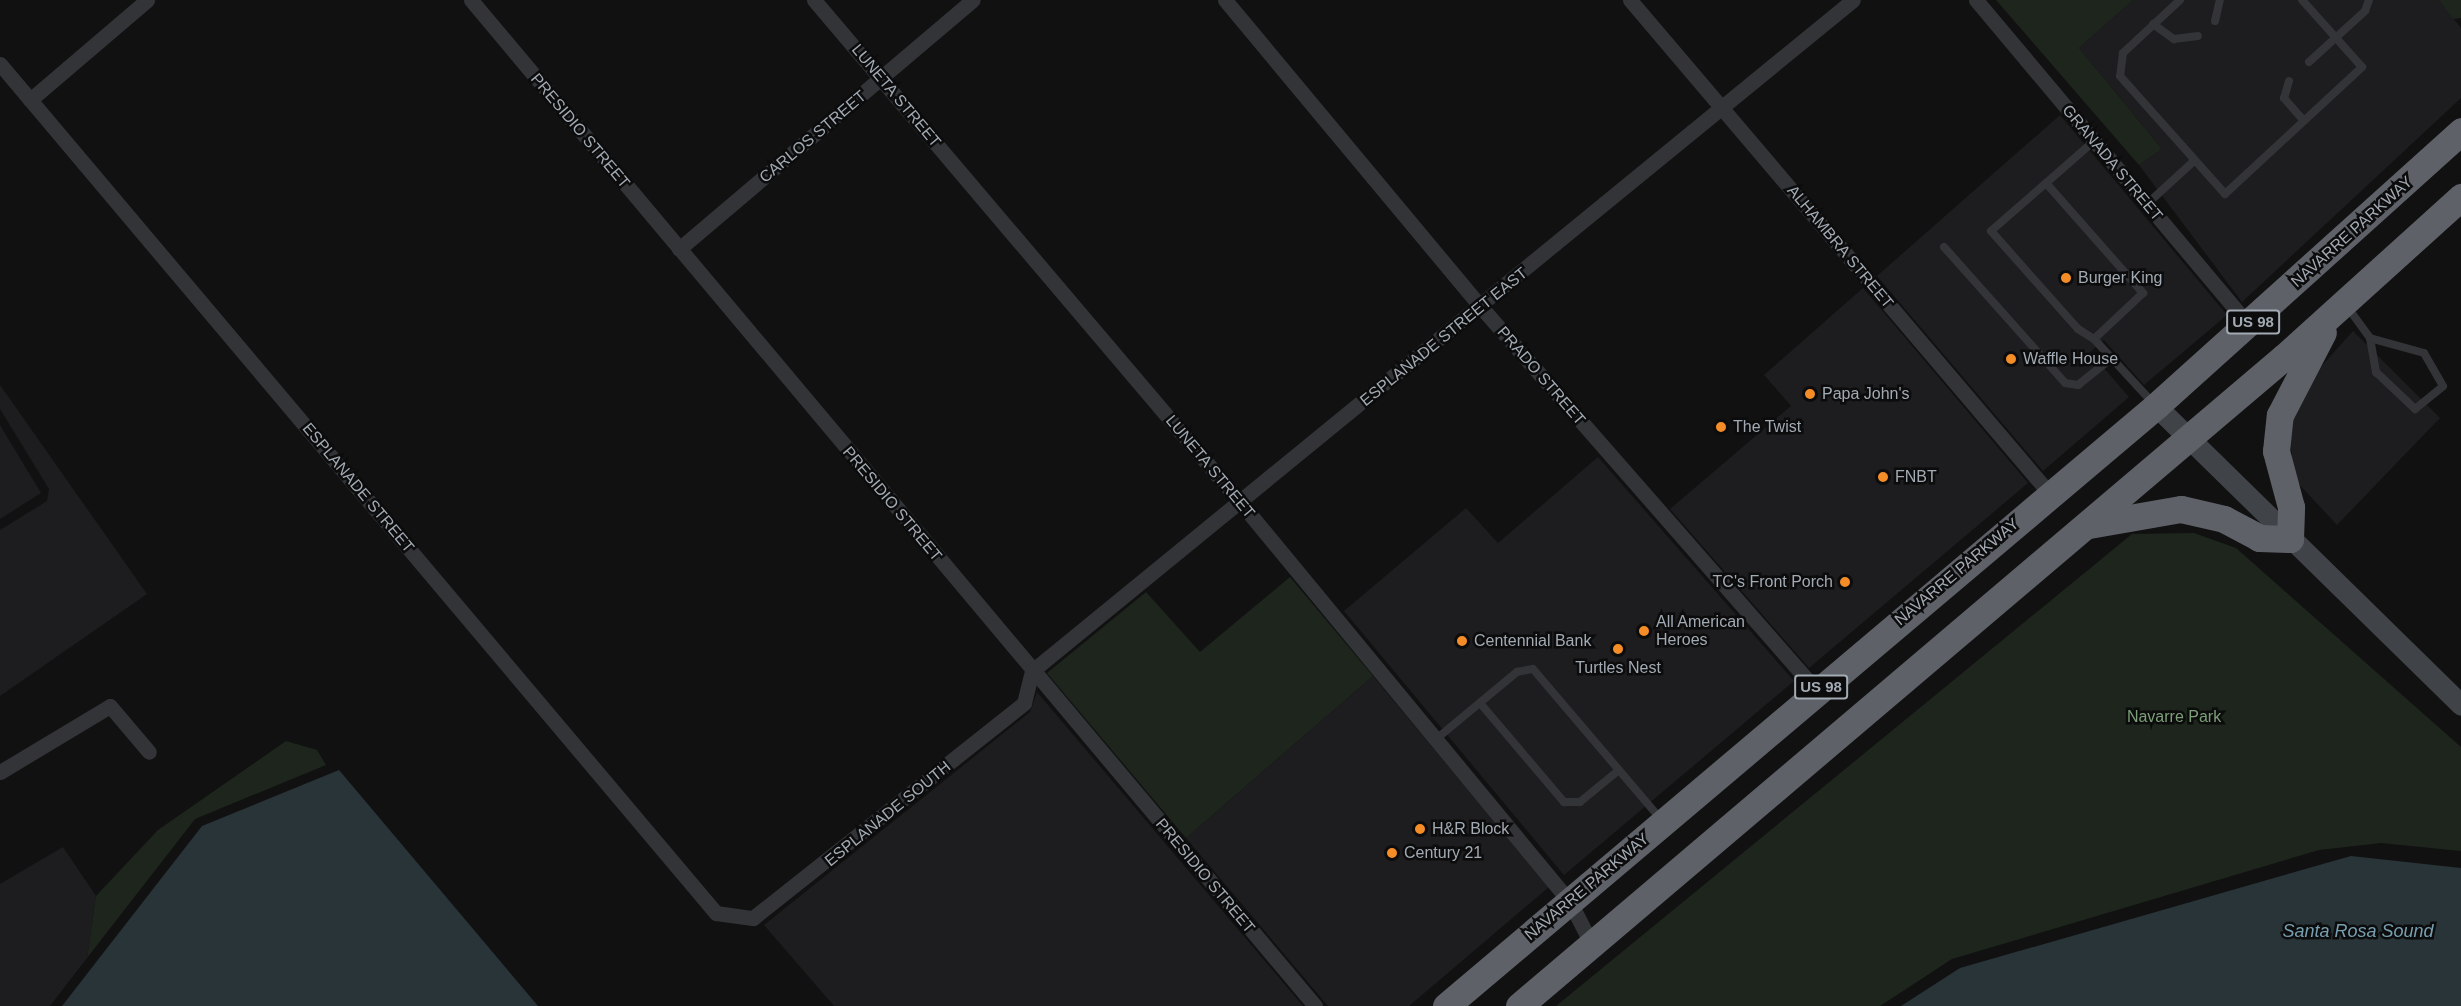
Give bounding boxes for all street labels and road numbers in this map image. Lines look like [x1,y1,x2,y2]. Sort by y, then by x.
street label: LUNETA STREET [847,40,945,152]
street label: PRESIDIO STREET [526,70,634,192]
street label: CARLOS STREET [756,87,870,187]
street label: GRANADA STREET [2058,101,2166,225]
street label: NAVARRE PARKWAY [2287,173,2417,291]
street label: ALHAMBRA STREET [1783,181,1897,313]
street label: ESPLANADE STREET EAST [1356,264,1532,410]
road number: US 98 [2226,310,2280,334]
street label: PRADO STREET [1493,323,1589,429]
street label: LUNETA STREET [1161,411,1259,523]
street label: ESPLANADE STREET [298,419,418,557]
street label: PRESIDIO STREET [838,443,946,565]
street label: NAVARRE PARKWAY [1891,514,2023,630]
road number: US 98 [1794,675,1848,699]
street label: ESPLANADE SOUTH [821,757,955,871]
street label: PRESIDIO STREET [1151,815,1259,937]
street label: NAVARRE PARKWAY [1521,829,1653,945]

